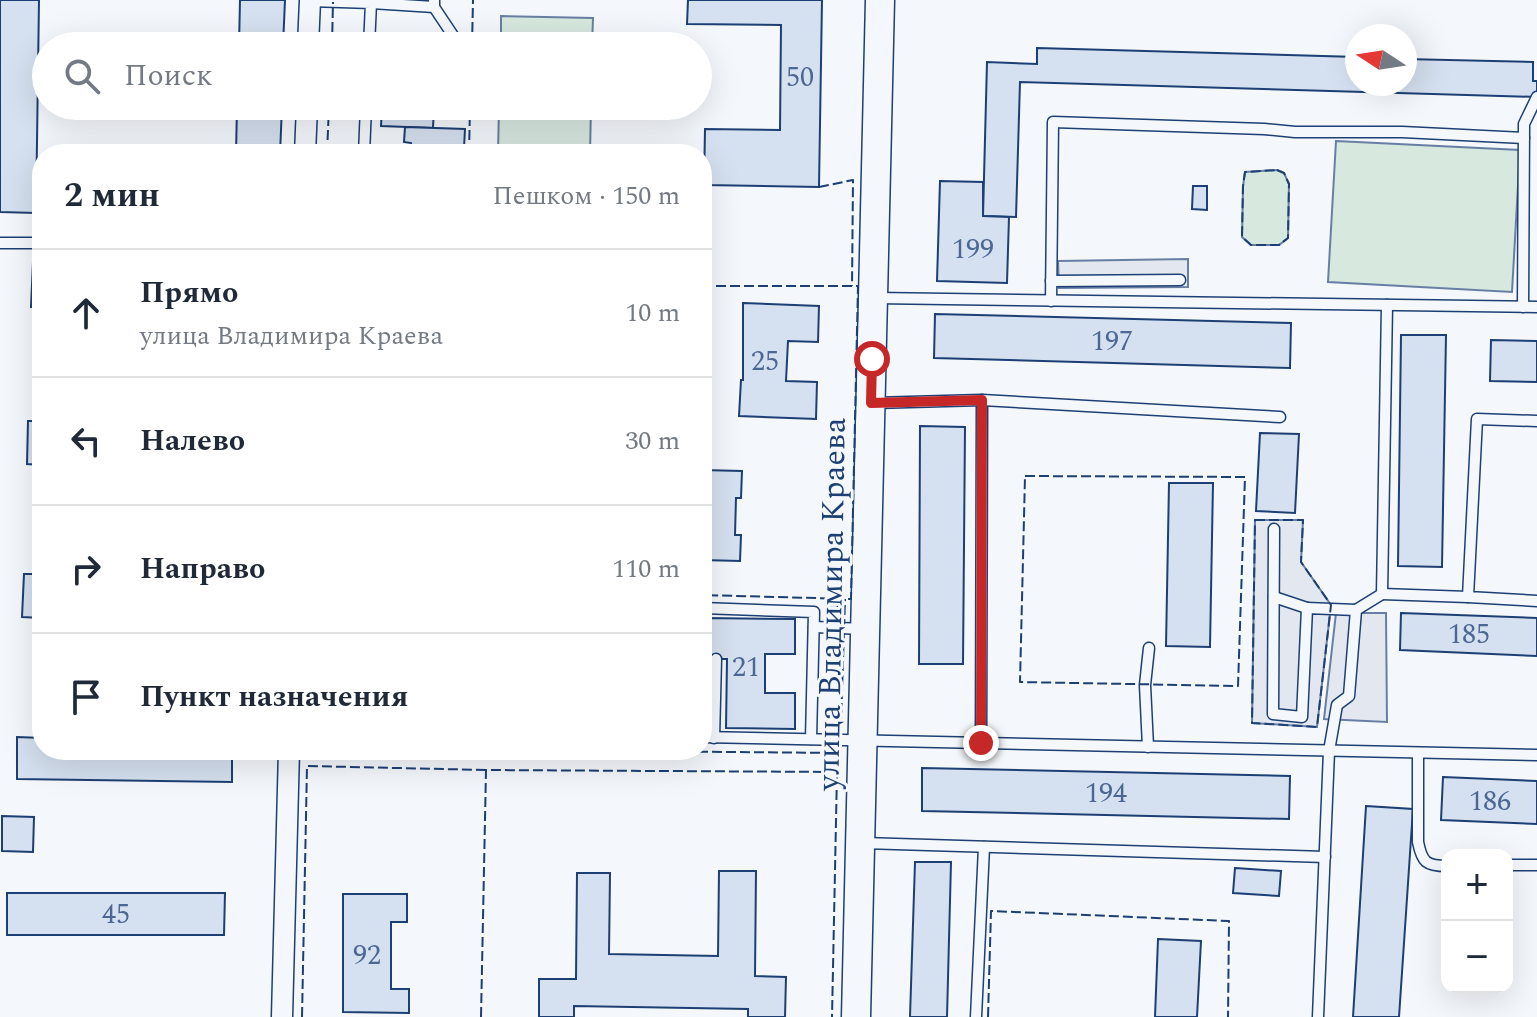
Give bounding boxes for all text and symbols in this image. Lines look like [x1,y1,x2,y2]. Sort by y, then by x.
north arrow [1345,24,1417,96]
search box [32,32,712,120]
text: Поиск [124,53,213,99]
icon: search [60,54,104,98]
house number: 50 [786,56,814,99]
text: 2 мин [64,170,160,222]
text: Пешком · 150 m [493,176,680,216]
house number: 199 [952,228,994,271]
text: Прямо [140,270,238,316]
icon: ahead [64,291,108,335]
text: 10 m [625,293,680,333]
text: улица Владимира Краева [140,316,443,356]
house number: 197 [1091,320,1133,363]
house number: 25 [751,340,779,383]
route start [854,341,890,377]
street label: улица Владимира Краева [804,417,860,792]
text: Налево [140,418,245,464]
icon: left [64,419,108,463]
text: 30 m [625,421,680,461]
text: Направо [140,546,265,592]
icon: right [64,547,108,591]
text: 110 m [612,549,680,589]
house number: 185 [1448,613,1490,656]
house number: 21 [732,646,760,689]
text: Пункт назначения [140,674,408,720]
icon: arrive [64,675,108,719]
route end [963,725,999,761]
house number: 194 [1085,772,1127,815]
house number: 186 [1469,780,1511,823]
map controls [1441,849,1513,993]
button: + [1441,849,1513,921]
house number: 45 [102,893,130,936]
button: − [1441,921,1513,993]
house number: 92 [353,934,381,977]

